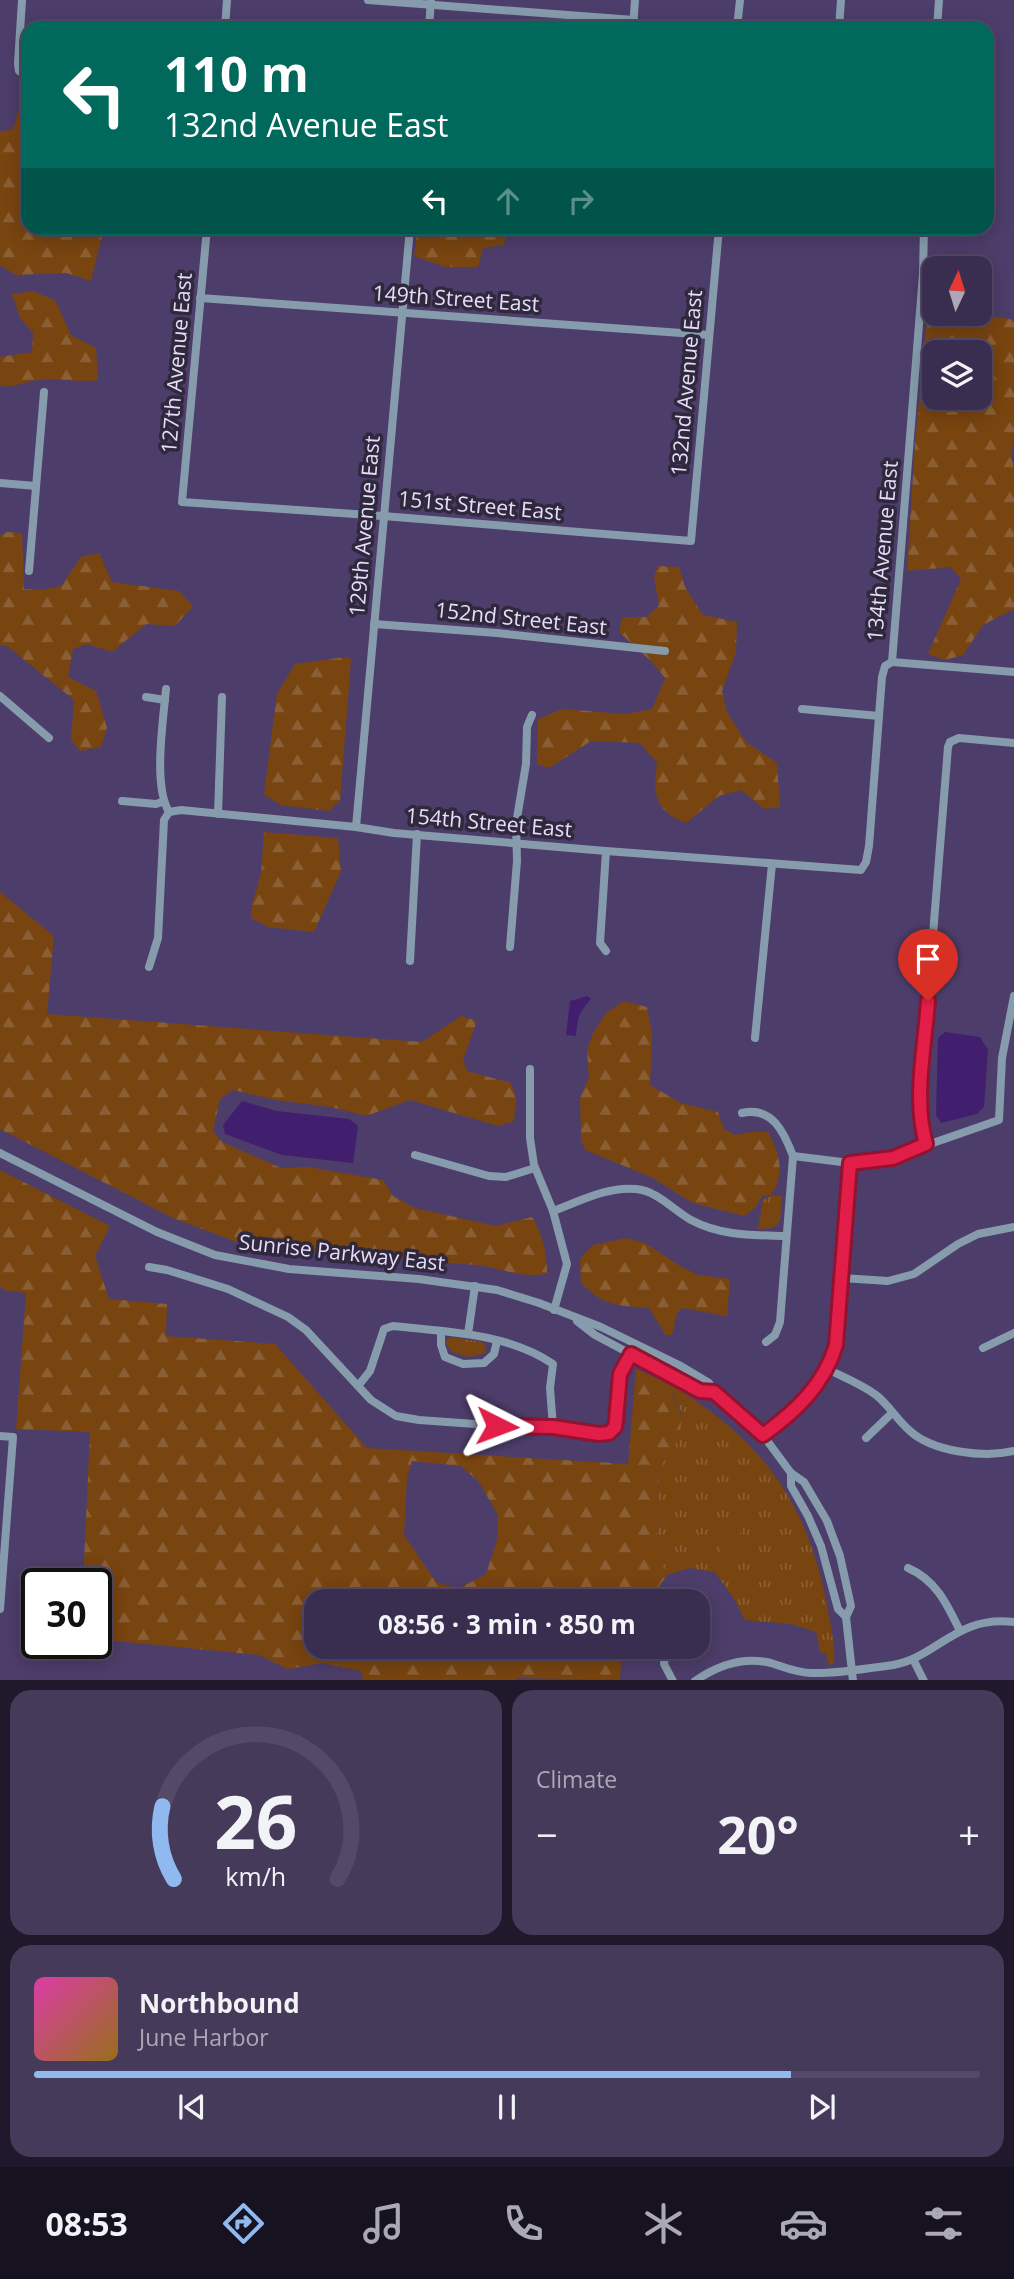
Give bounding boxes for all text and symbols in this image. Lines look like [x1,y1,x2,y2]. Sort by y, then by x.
text: 110 m [164,40,309,106]
icon: left [49,49,140,140]
text: 132nd Avenue East [164,103,448,146]
icon: left [416,182,454,220]
icon: ahead [489,182,527,220]
icon: right [562,182,600,220]
north arrow [922,256,992,326]
map controls [922,256,992,410]
street label: 127th Avenue East [154,271,198,454]
street label: 149th Street East [372,278,540,318]
street label: 132nd Avenue East [664,289,708,477]
button: layers [922,340,992,410]
street label: 129th Avenue East [342,434,386,617]
street label: 134th Avenue East [860,459,904,642]
street label: 151st Street East [397,484,563,526]
street label: 152nd Street East [434,595,608,641]
street label: 154th Street East [405,801,573,843]
pin [898,929,958,1001]
icon: arrive [909,940,947,978]
street label: Sunrise Parkway East [238,1227,447,1277]
position arrow [460,1389,534,1463]
speed limit sign: 30 [21,1568,112,1659]
text: 08:56 · 3 min · 850 m [378,1606,636,1642]
text: Climate [536,1763,617,1795]
text: 26 [214,1771,298,1870]
text: 20° [717,1798,799,1869]
text: − [536,1808,558,1860]
text: + [958,1808,980,1860]
text: km/h [226,1858,286,1892]
text: Northbound [139,1985,300,2021]
text: June Harbor [139,2021,269,2053]
icon: previous [173,2088,211,2126]
icon: pause [488,2088,526,2126]
icon: next [803,2088,841,2126]
icon: directions [219,2199,268,2248]
icon: music [359,2199,408,2248]
icon: phone [499,2199,548,2248]
icon: climate [639,2199,688,2248]
icon: car [779,2199,828,2248]
icon: filters [919,2199,968,2248]
text: 08:53 [46,2202,128,2245]

